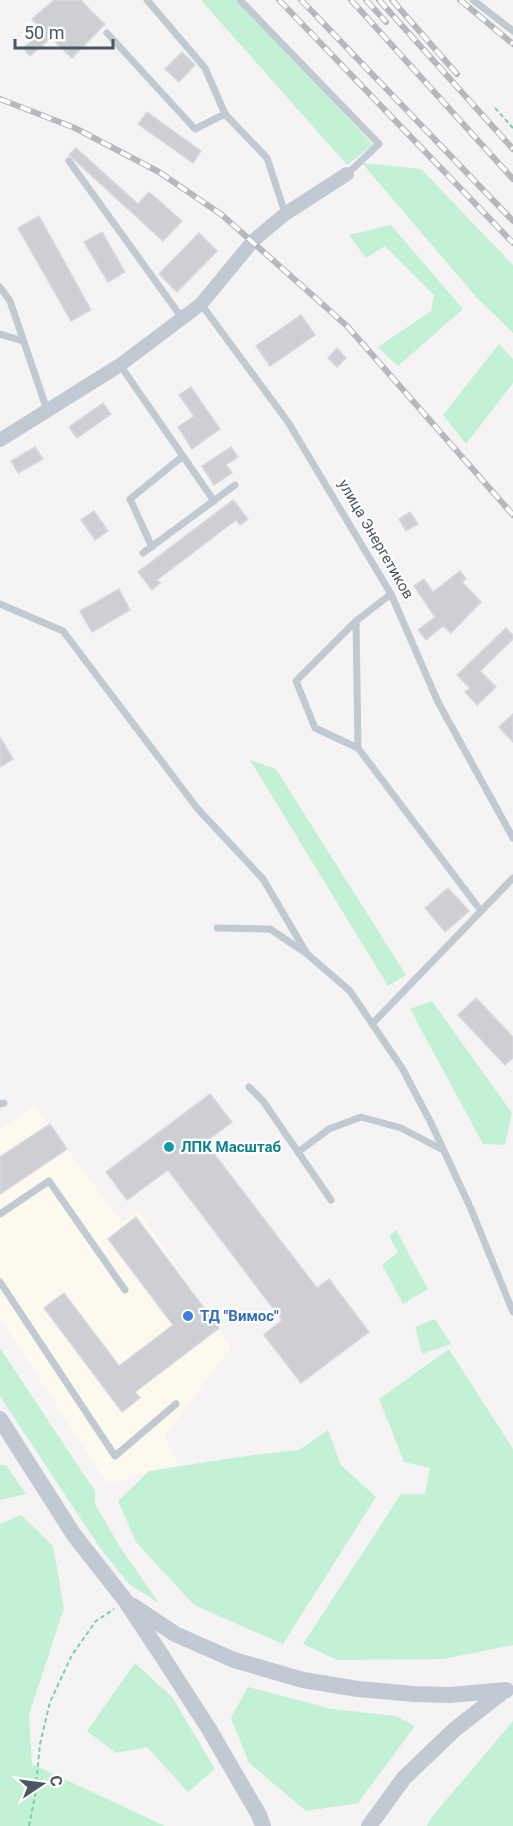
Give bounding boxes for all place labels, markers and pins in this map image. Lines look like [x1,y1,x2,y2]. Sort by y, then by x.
place label: ЛПК Масштаб [181,1138,282,1156]
marker: ЛПК Масштаб [162,1140,176,1154]
place label: ТД "Вимос" [200,1307,279,1325]
marker: ТД "Вимос" [181,1309,195,1323]

